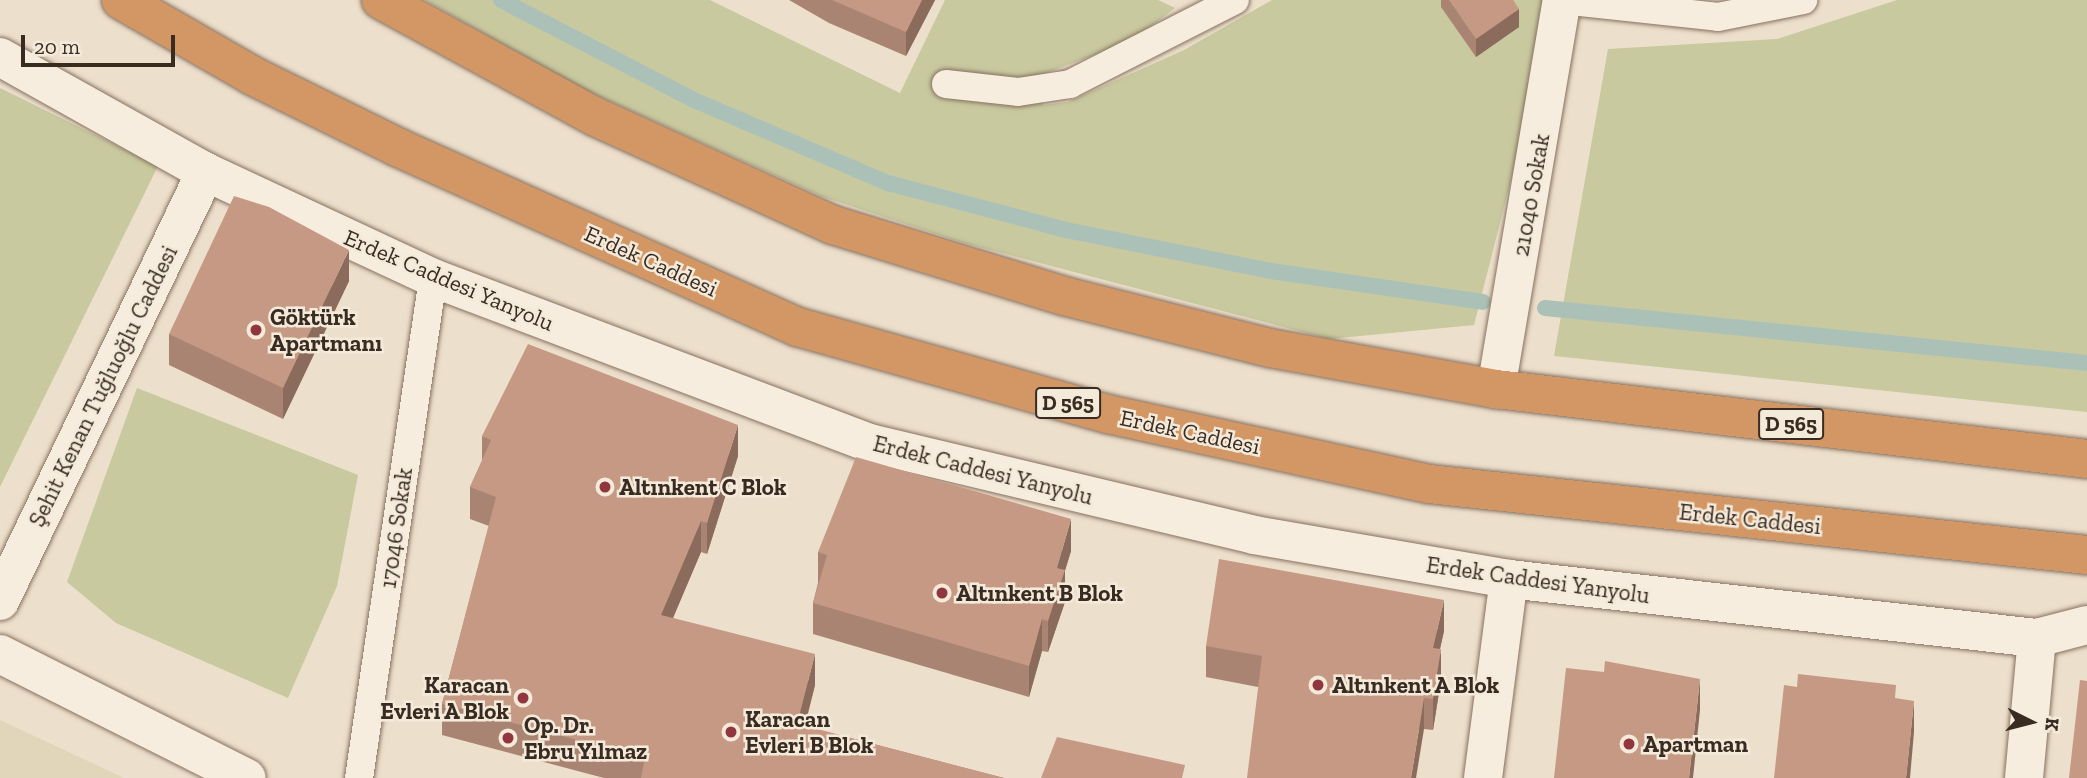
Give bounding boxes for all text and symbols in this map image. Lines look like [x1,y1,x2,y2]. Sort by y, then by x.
scale bar [24,21,178,65]
text: 20 m [34,34,80,59]
street label: 21040 Sokak [1507,132,1555,258]
street label: Erdek Caddesi [580,219,722,303]
street label: Erdek Caddesi Yanyolu [340,223,558,337]
street label: Şehit Kenan Tuğluoğlu Caddesi [23,241,183,531]
place label: Göktürk Apartmanı [270,303,382,357]
marker: Göktürk Apartmanı [248,322,264,338]
road number: D 565 [1035,386,1101,420]
street label: Erdek Caddesi [1118,404,1262,460]
road number: D 565 [1758,406,1824,442]
street label: Erdek Caddesi Yanyolu [870,429,1096,511]
street label: 17046 Sokak [374,466,418,590]
place label: Altınkent C Blok [619,473,787,501]
marker: Altınkent C Blok [597,479,613,495]
street label: Erdek Caddesi [1678,498,1822,540]
street label: Erdek Caddesi Yanyolu [1424,551,1652,609]
place label: Altınkent B Blok [956,579,1123,607]
marker: Altınkent B Blok [934,585,950,601]
place label: Karacan Evleri A Blok [379,671,509,725]
place label: Altınkent A Blok [1332,671,1501,699]
marker: Altınkent A Blok [1310,677,1326,693]
north arrow [1996,687,2066,757]
marker: Karacan Evleri A Blok [515,690,531,706]
place label: Karacan Evleri B Blok [745,705,874,759]
place label: Op. Dr. Ebru Yılmaz [524,711,648,765]
text: K [2040,717,2064,732]
marker: Karacan Evleri B Blok [723,724,739,740]
marker: Op. Dr. Ebru Yılmaz [498,728,518,748]
place label: Apartman [1643,730,1748,758]
marker: Apartman [1621,736,1637,752]

